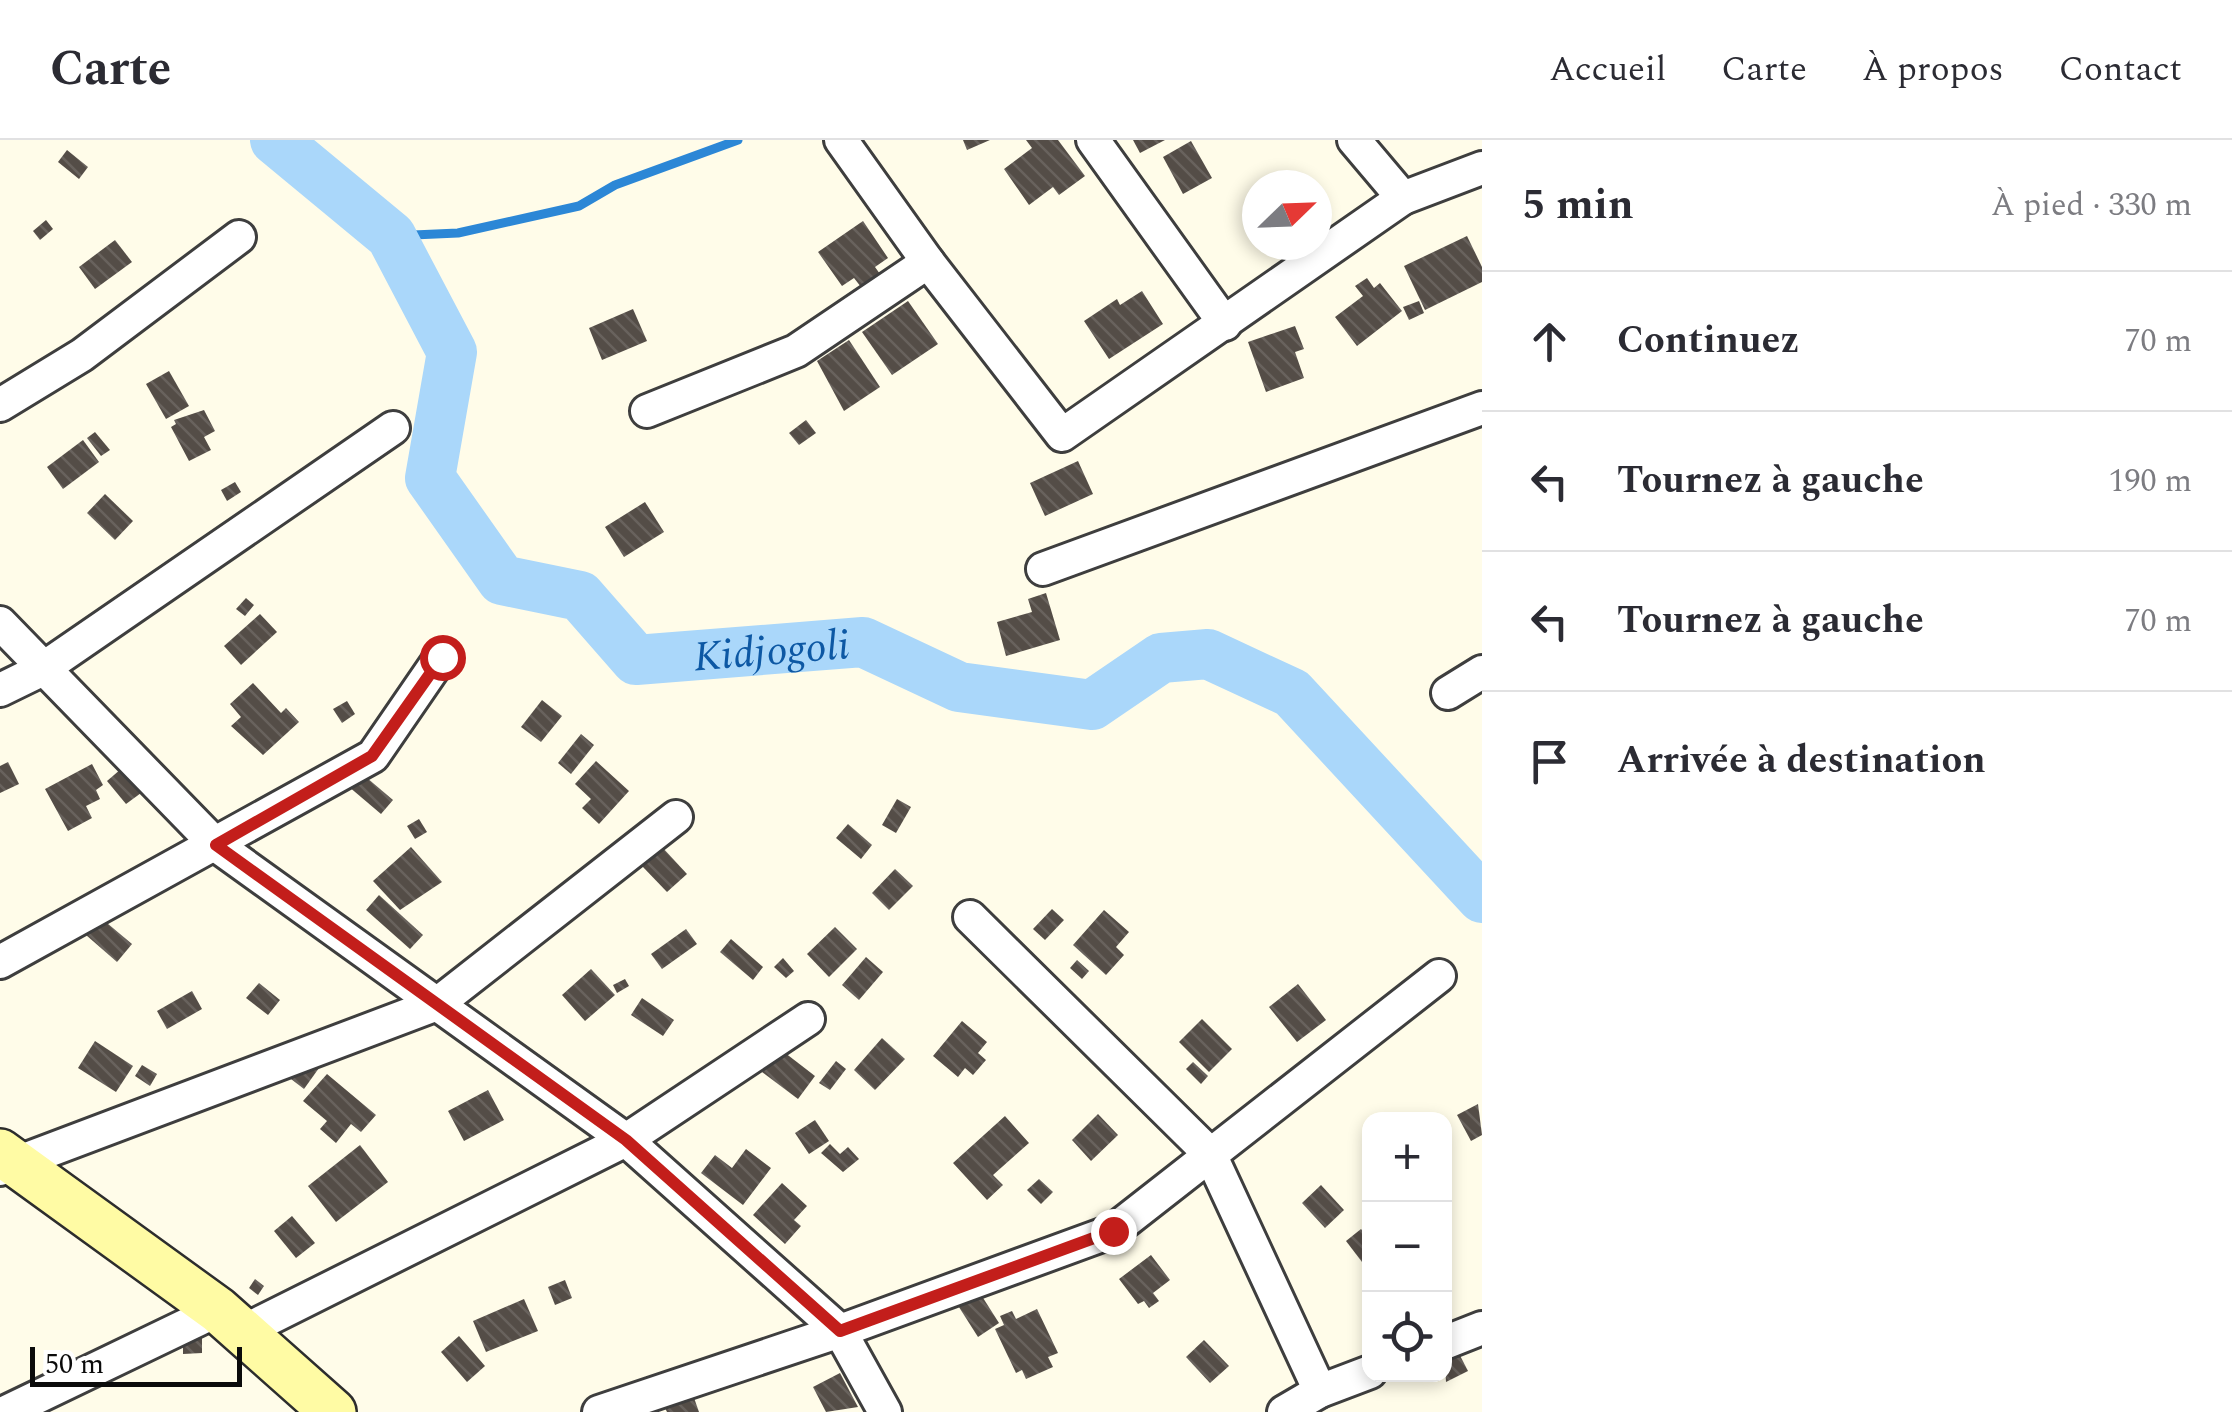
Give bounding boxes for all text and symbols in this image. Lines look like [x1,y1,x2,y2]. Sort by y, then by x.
text: Carte [50,33,171,106]
text: Accueil [1549,43,1666,96]
text: Carte [1721,43,1807,96]
text: À propos [1862,43,2004,96]
text: Contact [2059,43,2182,96]
north arrow [1242,170,1332,260]
text: 5 min [1522,174,1634,237]
text: À pied · 330 m [1991,181,2192,230]
text: Continuez [1617,312,1799,370]
icon: ahead [1522,314,1577,369]
text: 70 m [2124,317,2192,366]
text: Tournez à gauche [1617,452,1924,510]
icon: left [1522,454,1577,509]
text: 190 m [2108,457,2192,506]
text: Tournez à gauche [1617,592,1924,650]
icon: left [1522,594,1577,649]
text: 70 m [2124,597,2192,646]
water label: Kidjogoli [691,614,852,689]
route start [420,635,466,681]
text: Arrivée à destination [1617,732,1986,790]
icon: arrive [1522,734,1577,789]
map controls [1362,1112,1452,1382]
button: + [1362,1112,1452,1202]
button: − [1362,1202,1452,1292]
route end [1091,1209,1137,1255]
button: locate [1362,1292,1452,1382]
scale bar [30,1342,242,1386]
text: 50 m [45,1343,104,1386]

